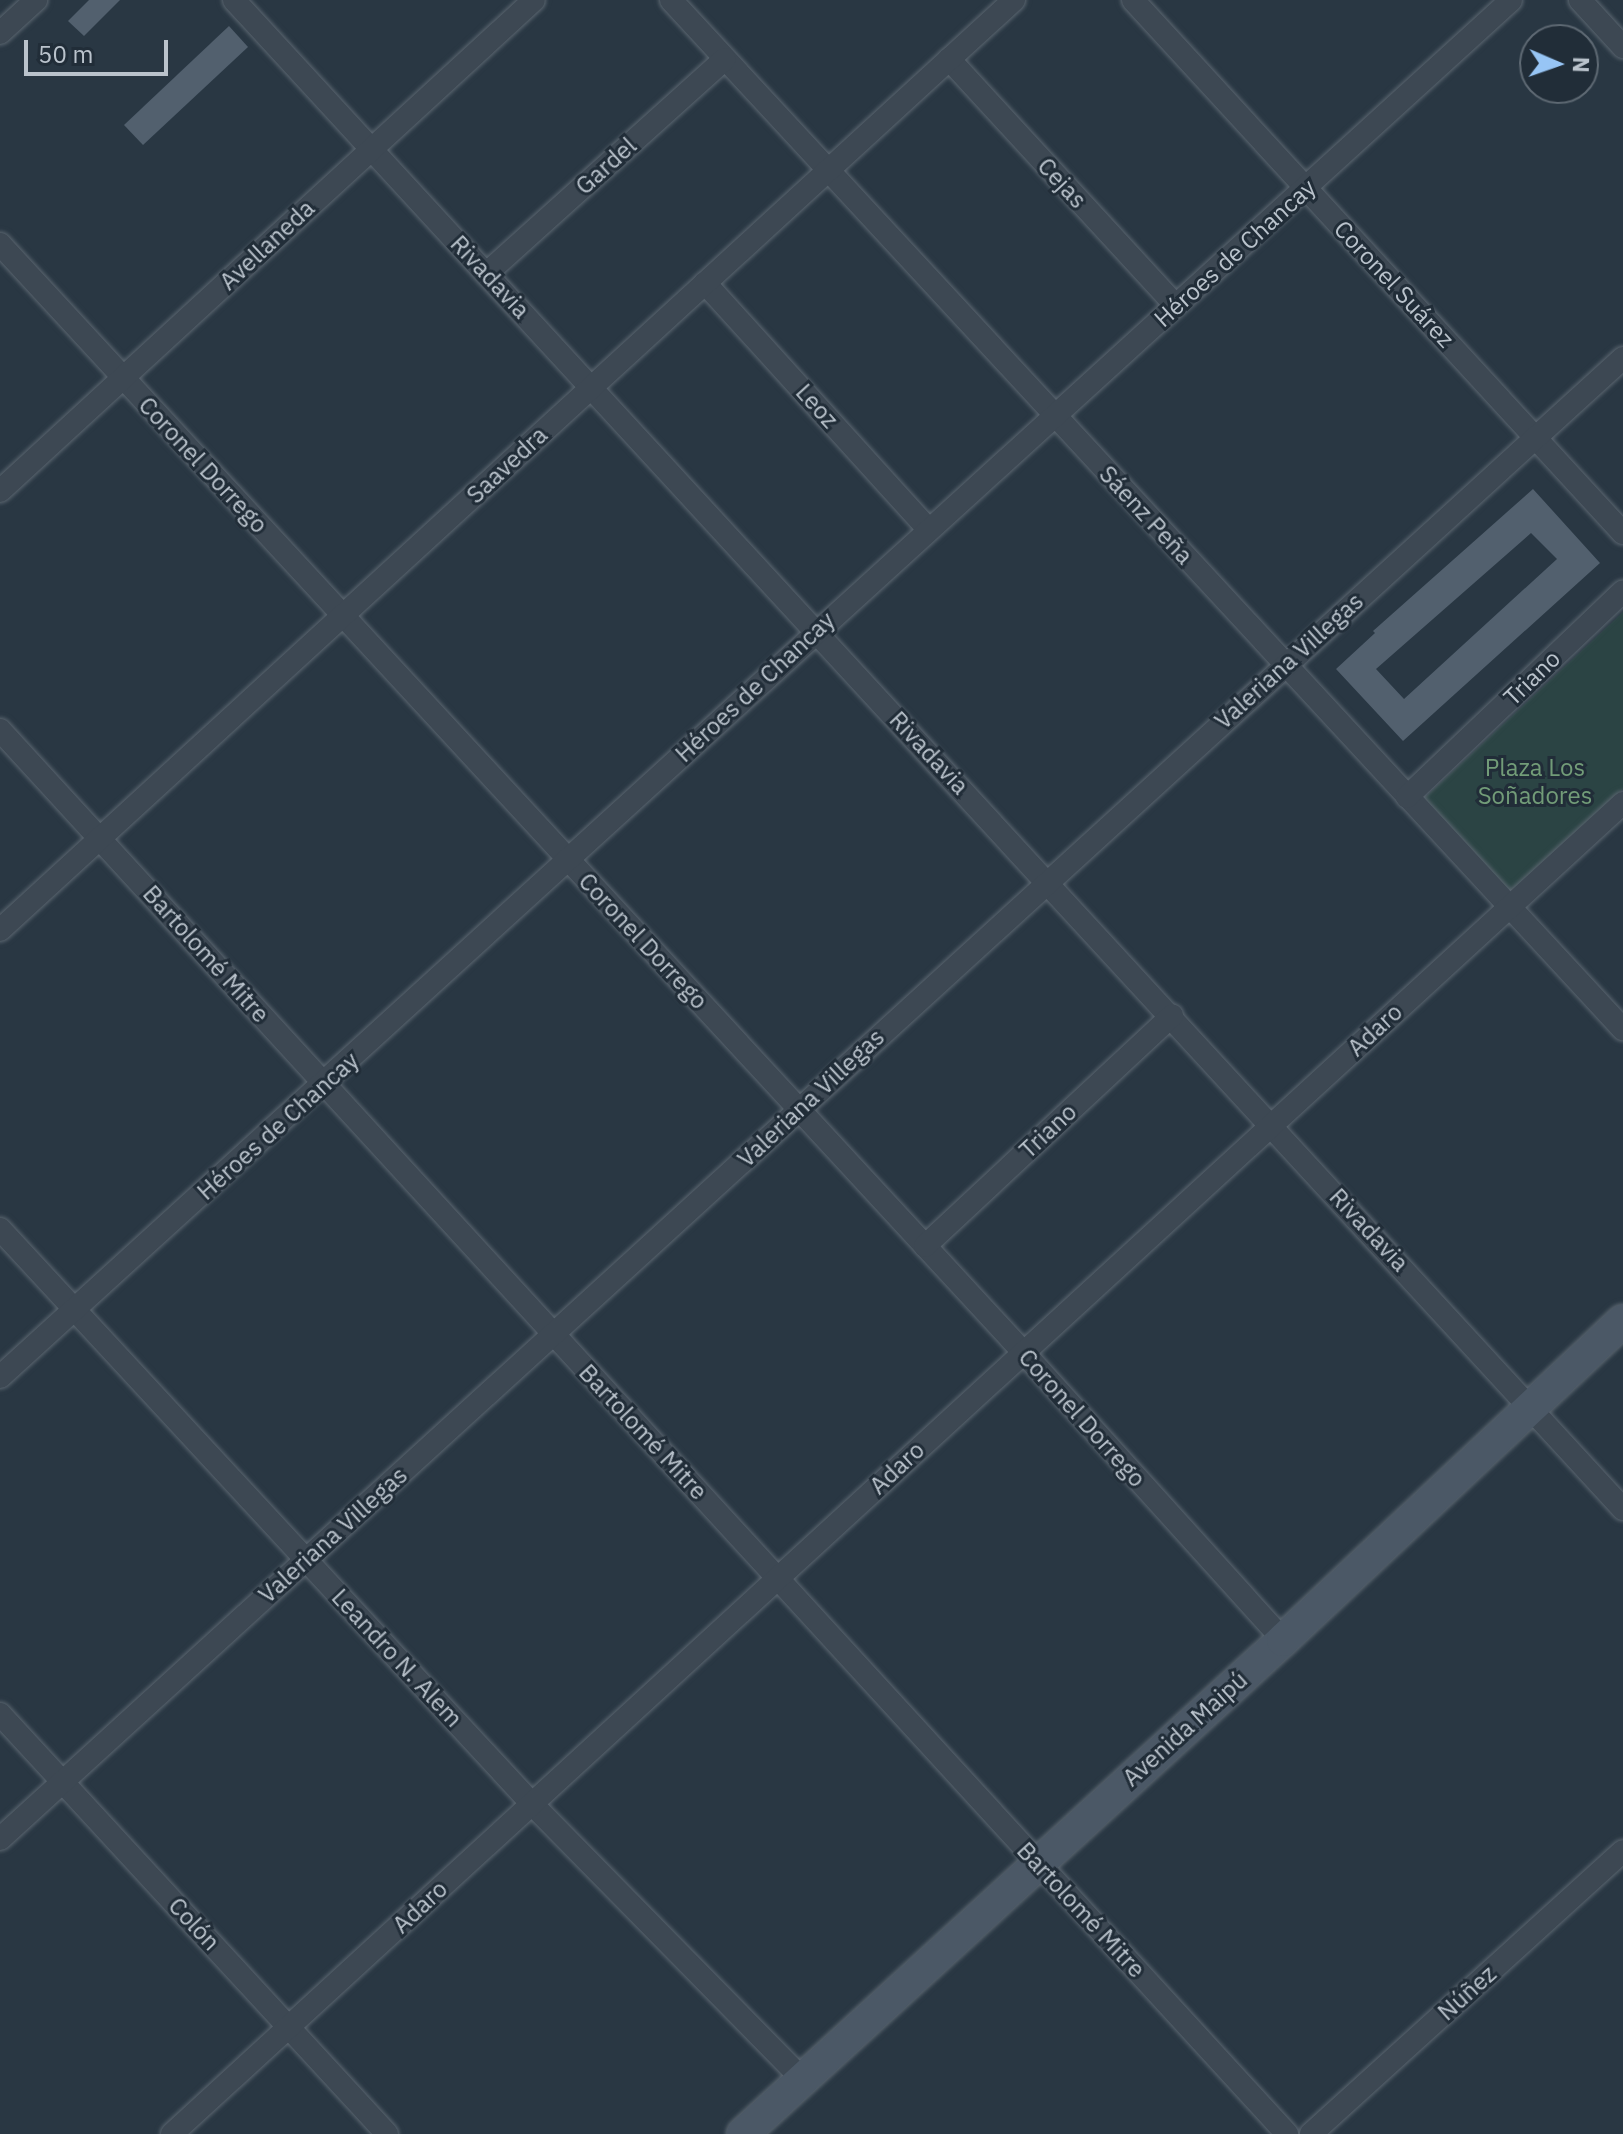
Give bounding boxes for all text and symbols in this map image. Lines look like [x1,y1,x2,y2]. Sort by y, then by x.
scale bar [28,24,172,74]
north arrow [1519,24,1599,104]
text: 50 m [38,38,93,70]
text: N [1567,56,1596,73]
street label: Gardel [570,131,642,201]
street label: Cejas [1031,152,1093,214]
street label: Héroes de Chancay [1148,173,1322,333]
street label: Avellaneda [214,194,320,296]
street label: Coronel Suárez [1328,215,1460,353]
street label: Rivadavia [444,230,536,324]
street label: Leoz [790,378,844,434]
street label: Coronel Dorrego [133,391,273,539]
street label: Saavedra [461,420,553,510]
street label: Sáenz Peña [1093,460,1199,570]
street label: Valeriana Villegas [1209,587,1369,735]
street label: Héroes de Chancay [669,606,841,768]
street label: Triano [1498,644,1566,712]
street label: Rivadavia [883,706,975,800]
park label: Plaza Los Soñadores [1478,754,1592,810]
street label: Coronel Dorrego [573,867,713,1015]
street label: Bartolomé Mitre [137,879,275,1029]
street label: Adaro [1342,998,1408,1062]
street label: Valeriana Villegas [732,1023,890,1173]
street label: Héroes de Chancay [191,1046,365,1206]
street label: Triano [1014,1098,1082,1164]
street label: Rivadavia [1323,1183,1415,1277]
street label: Coronel Dorrego [1013,1343,1151,1493]
street label: Bartolomé Mitre [573,1358,713,1506]
street label: Adaro [864,1436,930,1500]
street label: Valeriana Villegas [253,1461,413,1609]
street label: Leandro N. Alem [326,1583,468,1733]
street label: Avenida Maipú [1117,1666,1253,1792]
street label: Bartolomé Mitre [1011,1836,1151,1984]
street label: Adaro [387,1875,453,1939]
street label: Colón [162,1892,226,1956]
street label: Núñez [1432,1959,1502,2027]

